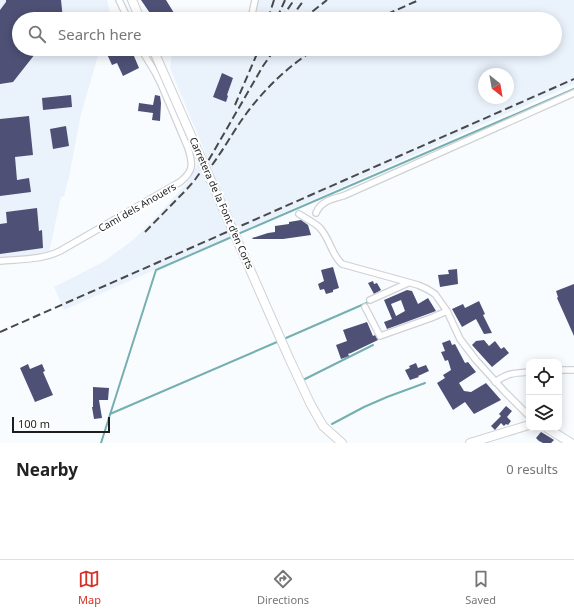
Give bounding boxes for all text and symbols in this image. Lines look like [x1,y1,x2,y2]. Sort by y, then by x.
search box [12,12,562,56]
icon: search [26,23,48,45]
text: Search here [58,24,141,44]
north arrow [478,68,514,104]
street label: Carretera de la Font d'en Corts [187,135,258,271]
street label: Camí dels Anouers [96,179,179,235]
map controls [526,359,562,431]
button: locate [526,359,562,395]
button: layers [526,395,562,431]
scale bar [12,415,110,434]
text: 100 m [18,416,50,431]
text: Nearby [16,458,78,481]
text: 0 results [506,460,558,478]
tab: Map [78,568,101,607]
tab: Directions [257,568,309,607]
tab: Saved [465,568,496,607]

